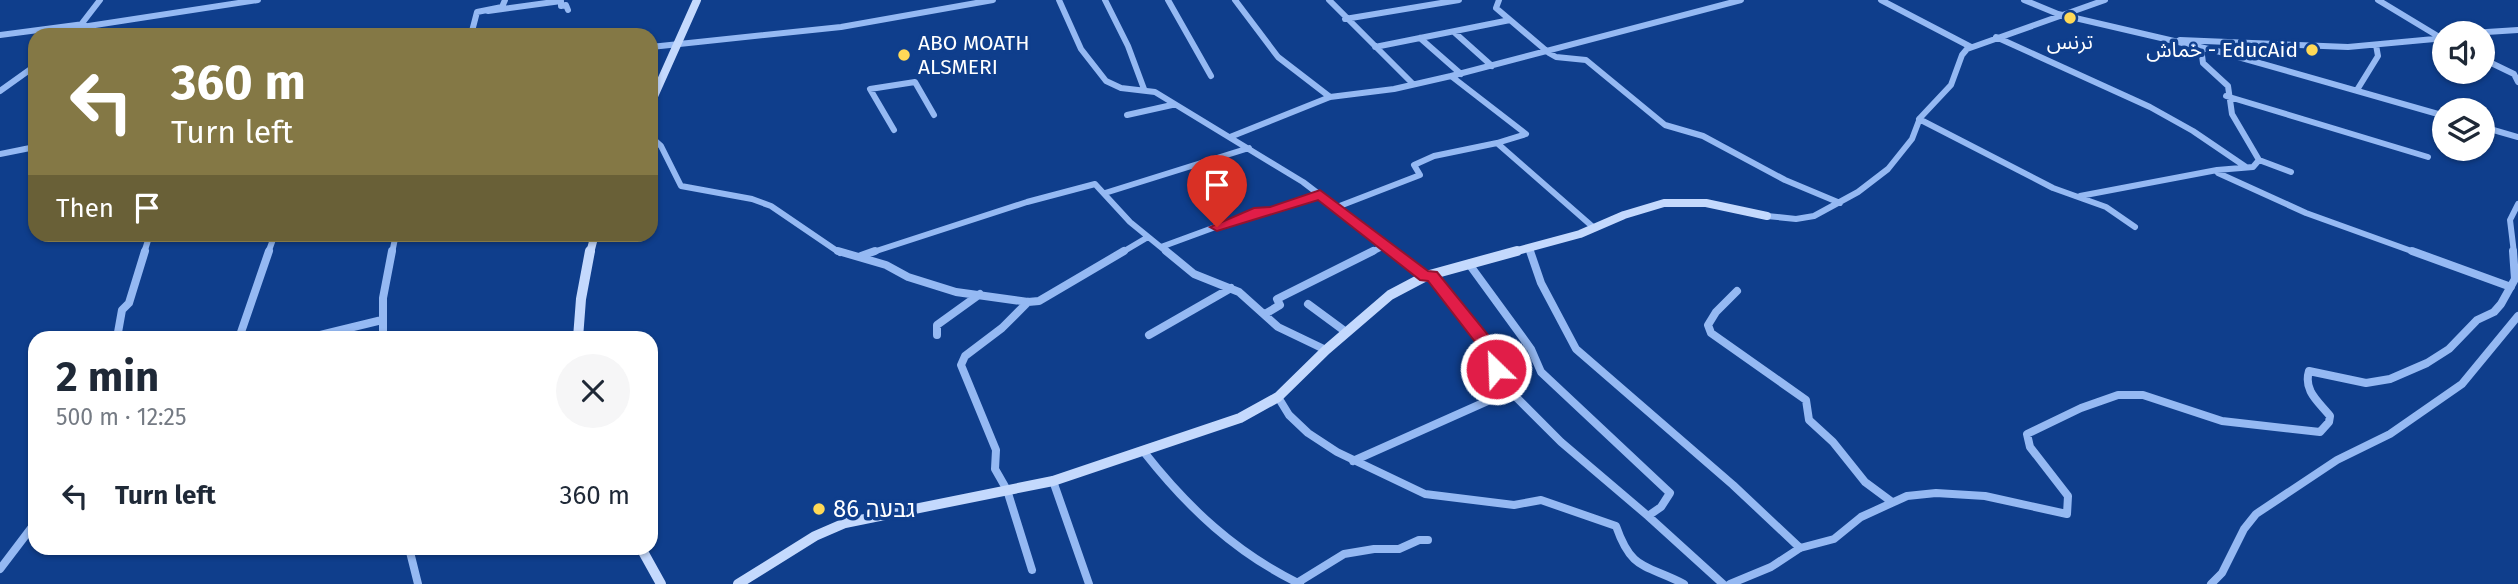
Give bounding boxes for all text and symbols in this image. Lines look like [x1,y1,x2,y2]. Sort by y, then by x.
marker: ترنس [2062,10,2078,26]
map controls [2432,21,2495,161]
button: sound [2432,21,2495,84]
place label: ترنس [2047,29,2093,55]
place label: ABO MOATH ALSMERI [918,30,1029,80]
place label: خماش - EducAid [2146,37,2298,63]
marker: خماش - EducAid [2304,42,2320,58]
marker: ABO MOATH ALSMERI [896,47,912,63]
text: 360 m [171,53,306,112]
icon: left [56,56,147,147]
button: layers [2432,98,2495,161]
text: Turn left [171,113,293,151]
pin [1187,155,1247,227]
icon: arrive [1198,166,1236,204]
icon: arrive [128,189,166,227]
text: Then [56,193,114,224]
position arrow [1459,332,1533,406]
text: 2 min [56,352,159,402]
button: close [556,354,630,428]
text: 500 m · 12:25 [56,403,186,431]
icon: left [56,477,94,515]
text: Turn left [115,480,216,511]
text: 360 m [559,480,630,511]
place label: גבעה 86 [833,495,915,523]
marker: גבעה 86 [811,501,827,517]

